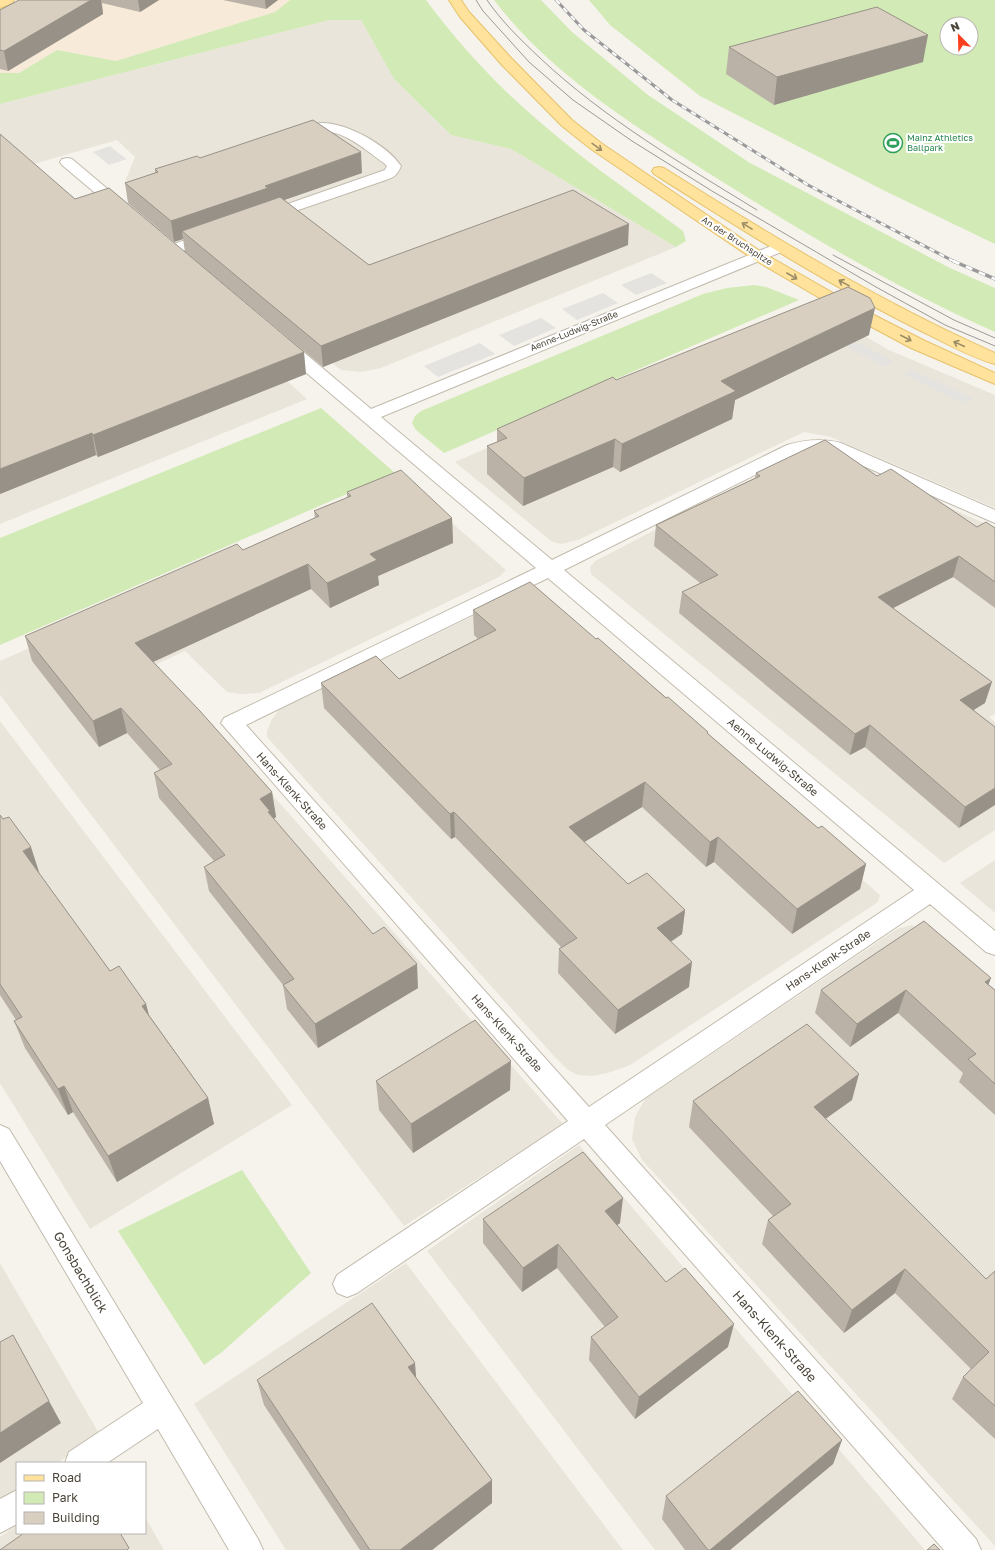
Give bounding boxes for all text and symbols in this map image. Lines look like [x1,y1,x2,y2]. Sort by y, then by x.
north arrow [939,16,979,56]
text: N [949,19,961,34]
sports icon: Mainz Athletics Ballpark [882,132,904,154]
place label: Mainz Athletics Ballpark [907,132,973,153]
one-way arrow [592,143,603,151]
street label: An der Bruchspitze [700,214,775,268]
one-way arrow [741,222,753,230]
one-way arrow [786,272,798,280]
one-way arrow [838,279,850,287]
street label: Aenne-Ludwig-Straße [528,308,619,353]
one-way arrow [900,335,912,343]
one-way arrow [954,340,966,347]
street label: Aenne-Ludwig-Straße [725,715,821,798]
street label: Hans-Klenk-Straße [254,749,331,832]
street label: Hans-Klenk-Straße [783,926,873,993]
street label: Hans-Klenk-Straße [469,991,546,1074]
street label: Gonsbachblick [50,1228,112,1316]
street label: Hans-Klenk-Straße [730,1287,820,1385]
legend [16,1462,146,1534]
text: Road [52,1470,81,1485]
text: Park [52,1490,78,1505]
text: Building [52,1510,100,1525]

